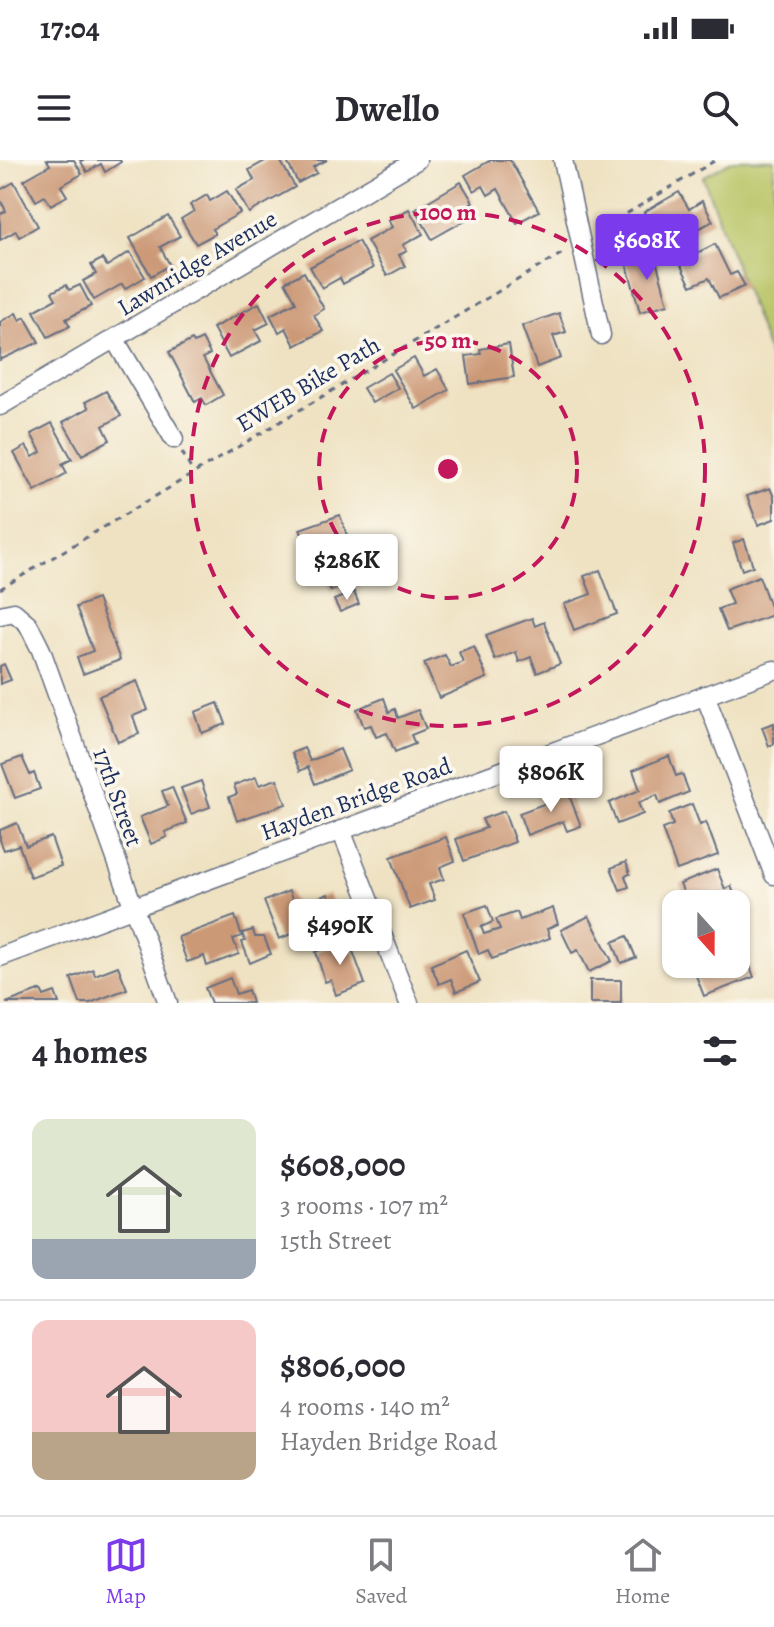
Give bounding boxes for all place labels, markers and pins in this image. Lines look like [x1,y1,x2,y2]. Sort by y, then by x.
pin: $608K [591,214,703,282]
centre of rings [434,455,462,483]
pin: $286K [291,534,403,602]
pin: $806K [495,746,607,814]
pin: $490K [284,899,396,967]

